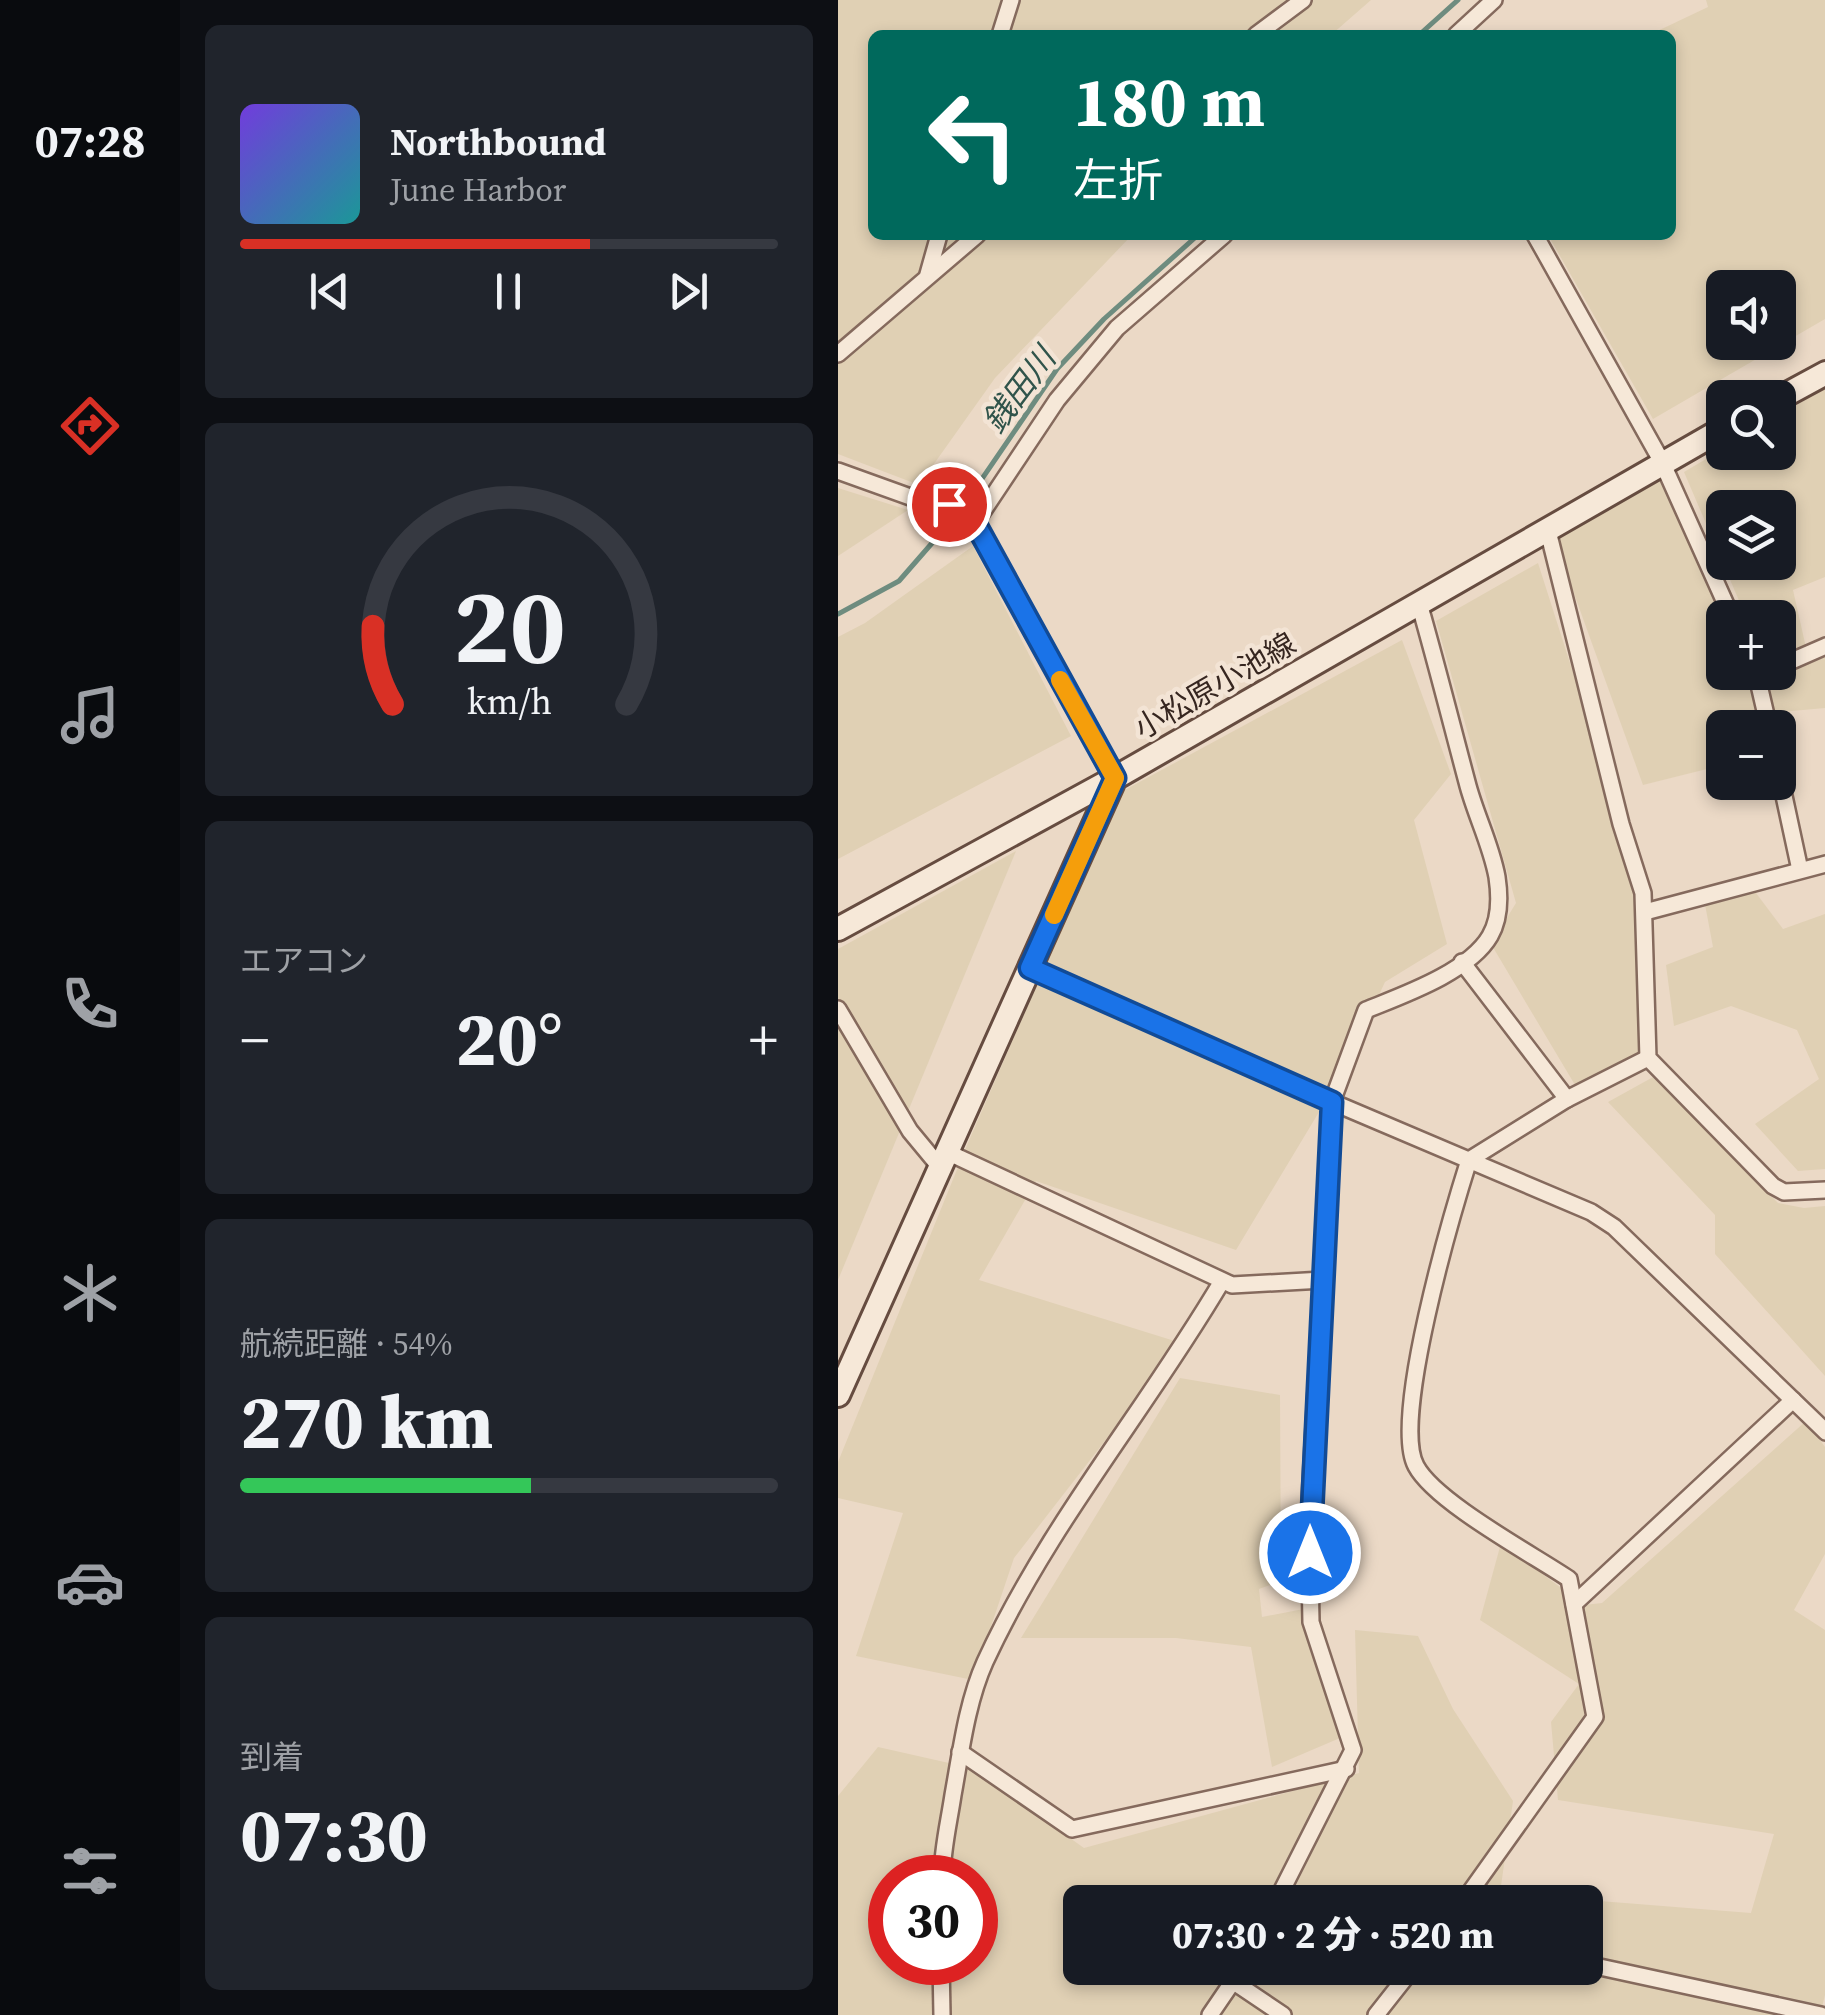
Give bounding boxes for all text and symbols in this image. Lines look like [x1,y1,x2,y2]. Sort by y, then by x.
text: 180 m [1073,53,1265,149]
icon: left [908,70,1038,200]
text: 07:28 [34,110,146,172]
text: Northbound [390,116,606,168]
text: 左折 [1073,149,1163,211]
text: June Harbor [390,168,566,212]
icon: previous [302,264,357,319]
icon: pause [481,264,536,319]
icon: next [661,264,716,319]
map controls [1706,270,1796,800]
button: sound [1706,270,1796,360]
water label: 銭田川 [973,336,1067,442]
button: search [1706,380,1796,470]
icon: directions [55,391,125,461]
pin [907,462,992,547]
icon: arrive [922,477,977,532]
button: layers [1706,490,1796,580]
text: 20 [453,554,565,697]
button: + [1706,600,1796,690]
street label: 小松原小池線 [1127,623,1303,748]
text: km/h [466,677,552,726]
icon: music [55,680,125,750]
button: − [1706,710,1796,800]
text: エアコン [240,939,368,983]
icon: phone [55,969,125,1039]
text: 20° [455,987,563,1090]
text: − [240,1002,269,1077]
text: + [749,1002,778,1077]
icon: climate [55,1258,125,1328]
text: 航続距離 · 54% [240,1322,453,1366]
text: 270 km [240,1370,494,1473]
position arrow [1258,1501,1362,1605]
icon: car [55,1547,125,1617]
text: 到着 [240,1735,304,1779]
text: 07:30 [240,1783,428,1886]
icon: filters [55,1836,125,1906]
speed limit sign: 30 [868,1855,998,1985]
text: 07:30 · 2 分 · 520 m [1172,1909,1494,1961]

